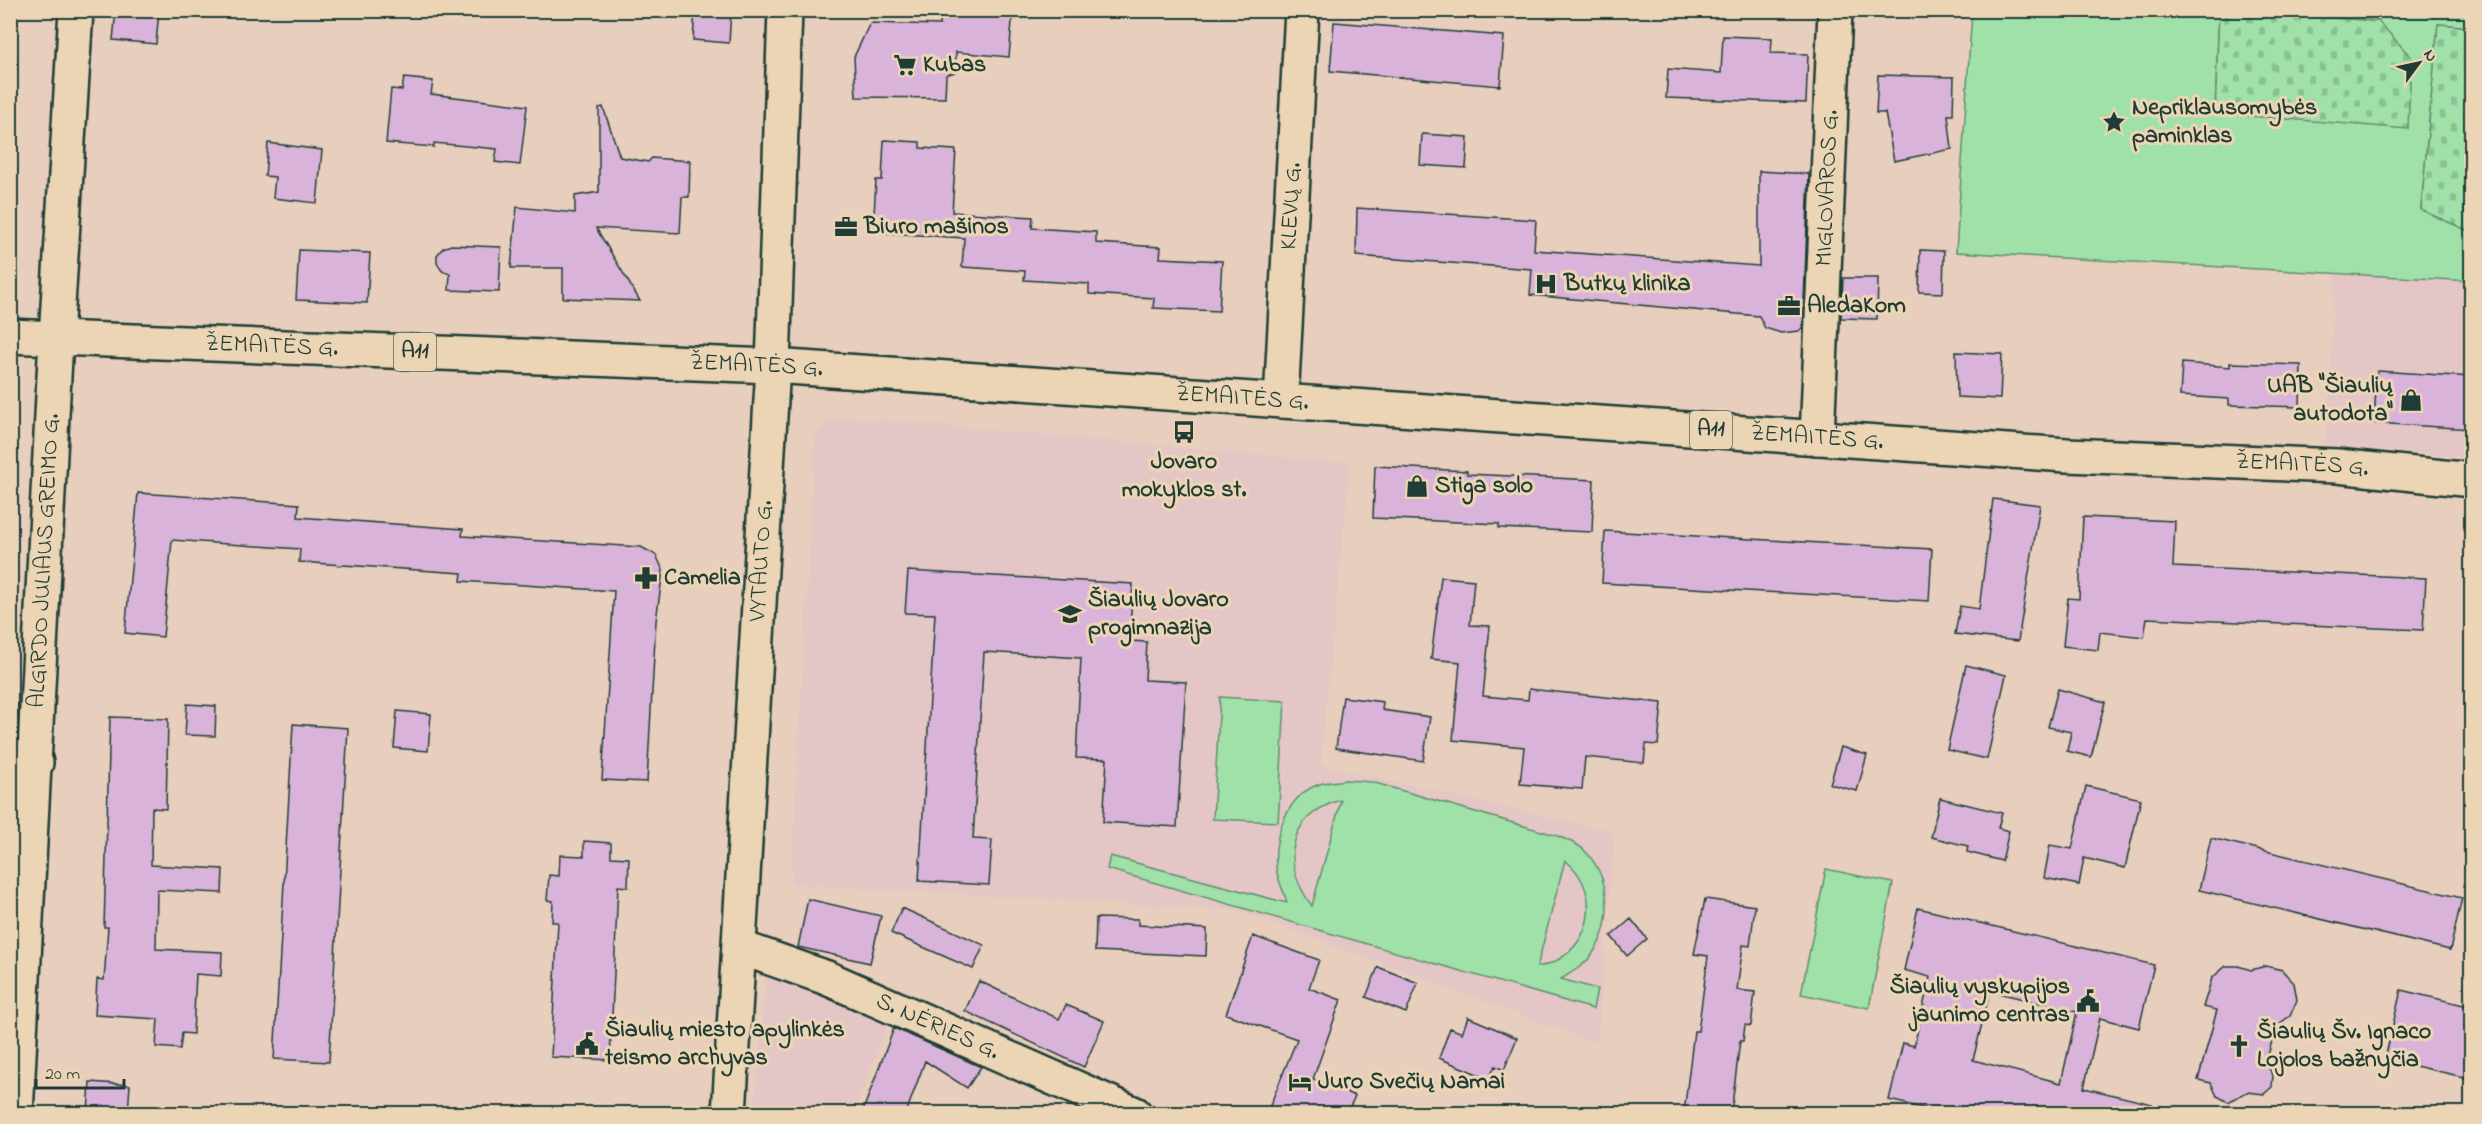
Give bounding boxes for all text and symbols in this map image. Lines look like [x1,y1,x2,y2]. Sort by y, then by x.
north arrow [2389,33,2449,93]
text: N [2417,45,2443,67]
place label: Kubas [923,48,986,83]
supermarket icon: Kubas [892,52,918,78]
place label: Nepriklausomybės paminklas [2132,91,2317,154]
street label: MIGLOVAROS G. [1807,109,1848,267]
place icon: Nepriklausomybės paminklas [2101,109,2127,135]
street label: KLEVŲ G. [1272,162,1311,251]
place label: Biuro mašinos [863,210,1009,245]
office icon: Biuro mašinos [833,214,859,240]
place label: Butkų klinika [1563,267,1691,302]
hospital icon: Butkų klinika [1533,271,1559,297]
place label: AledaKom [1807,289,1906,324]
office icon: AledaKom [1776,293,1802,319]
street label: ŽEMAITĖS G. [205,326,339,367]
road number: A11 [394,333,436,371]
street label: ŽEMAITĖS G. [689,345,824,387]
place label: UAB "Šiaulių autodota" [2267,369,2394,432]
street label: ŽEMAITĖS G. [1175,376,1310,420]
shop icon: UAB "Šiaulių autodota" [2398,387,2424,413]
road number: A11 [1690,411,1732,449]
street label: ALGIRDO JULIAUS GREIMO G. [19,413,70,709]
street label: ŽEMAITĖS G. [1749,416,1885,460]
bus stop icon: Jovaro mokyklos st. [1171,419,1197,445]
street label: ŽEMAITĖS G. [2235,444,2370,487]
place label: Jovaro mokyklos st. [1122,445,1246,509]
place label: Stiga solo [1435,469,1533,505]
shop icon: Stiga solo [1404,473,1430,499]
street label: VYTAUTO G. [740,499,783,624]
place label: Camelia [664,561,741,596]
pharmacy icon: Camelia [633,565,659,591]
place label: Šiaulių Jovaro progimnazija [1088,583,1229,647]
school or university icon: Šiaulių Jovaro progimnazija [1057,601,1083,627]
place label: Šiaulių vyskupijos jaunimo centras [1890,970,2070,1033]
street label: S. NĖRIES G. [870,984,1005,1069]
public building icon: Šiaulių vyskupijos jaunimo centras [2075,988,2101,1014]
place label: Šiaulių miesto apylinkės teismo archyvas [604,1013,845,1077]
place label: Šiaulių Šv. Ignaco Lojolos bažnyčia [2257,1015,2431,1079]
public building icon: Šiaulių miesto apylinkės teismo archyvas [574,1031,600,1057]
church icon: Šiaulių Šv. Ignaco Lojolos bažnyčia [2226,1033,2252,1059]
scale bar [36,1052,124,1090]
text: 20 m [45,1062,80,1088]
place label: Juro Svečių Namai [1318,1065,1505,1100]
hotel icon: Juro Svečių Namai [1287,1069,1313,1095]

